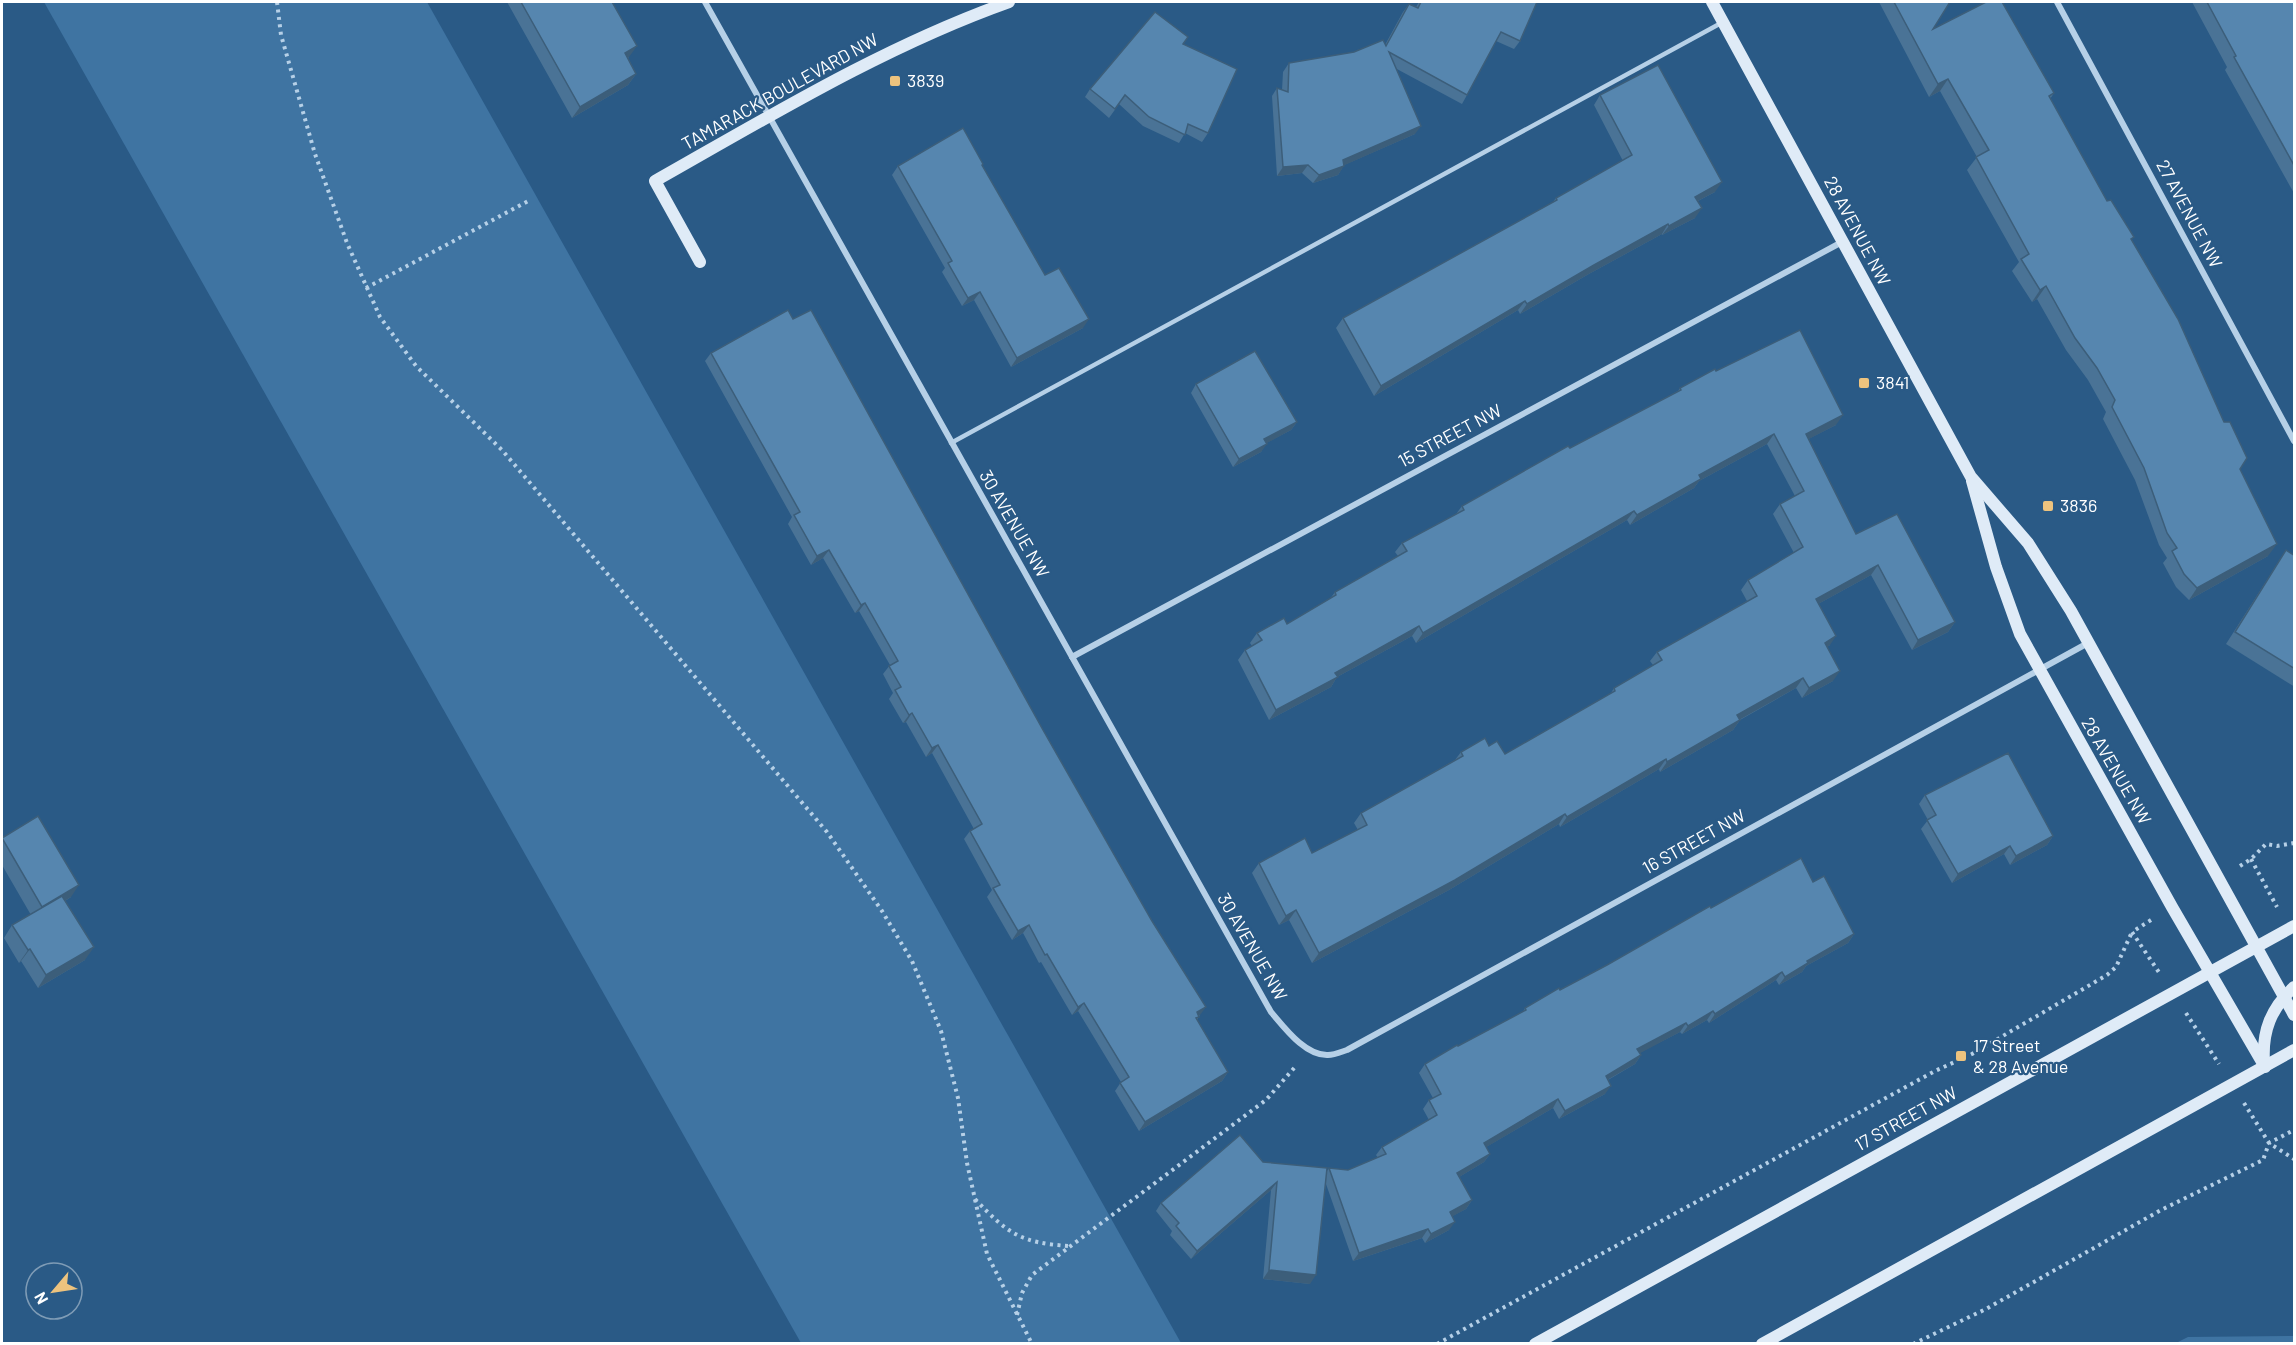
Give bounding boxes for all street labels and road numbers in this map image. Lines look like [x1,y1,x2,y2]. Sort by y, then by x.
street label: TAMARACK BOULEVARD NW [678,28,882,154]
street label: 27 AVENUE NW [2152,156,2228,272]
street label: 28 AVENUE NW [1820,172,1896,289]
street label: 15 STREET NW [1394,399,1505,472]
street label: 30 AVENUE NW [975,466,1055,581]
street label: 28 AVENUE NW [2077,713,2157,828]
street label: 16 STREET NW [1638,804,1749,878]
street label: 30 AVENUE NW [1213,889,1293,1004]
street label: 17 STREET NW [1851,1081,1961,1155]

